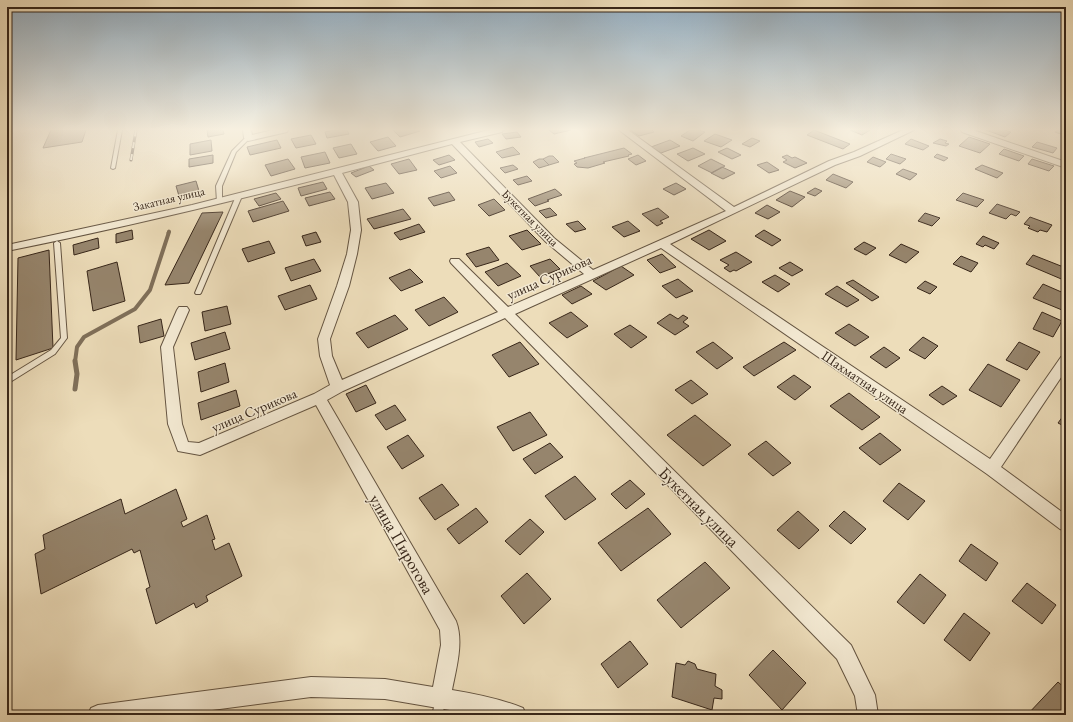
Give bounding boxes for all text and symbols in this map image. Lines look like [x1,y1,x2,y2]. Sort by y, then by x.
street label: Закатная улица [132,183,207,215]
street label: Букетная улица [498,186,562,250]
street label: улица Сурикова [504,250,595,304]
street label: Шахматная улица [818,346,912,418]
street label: улица Сурикова [209,384,300,436]
street label: Букетная улица [654,462,744,552]
street label: улица Пирогова [365,490,440,598]

